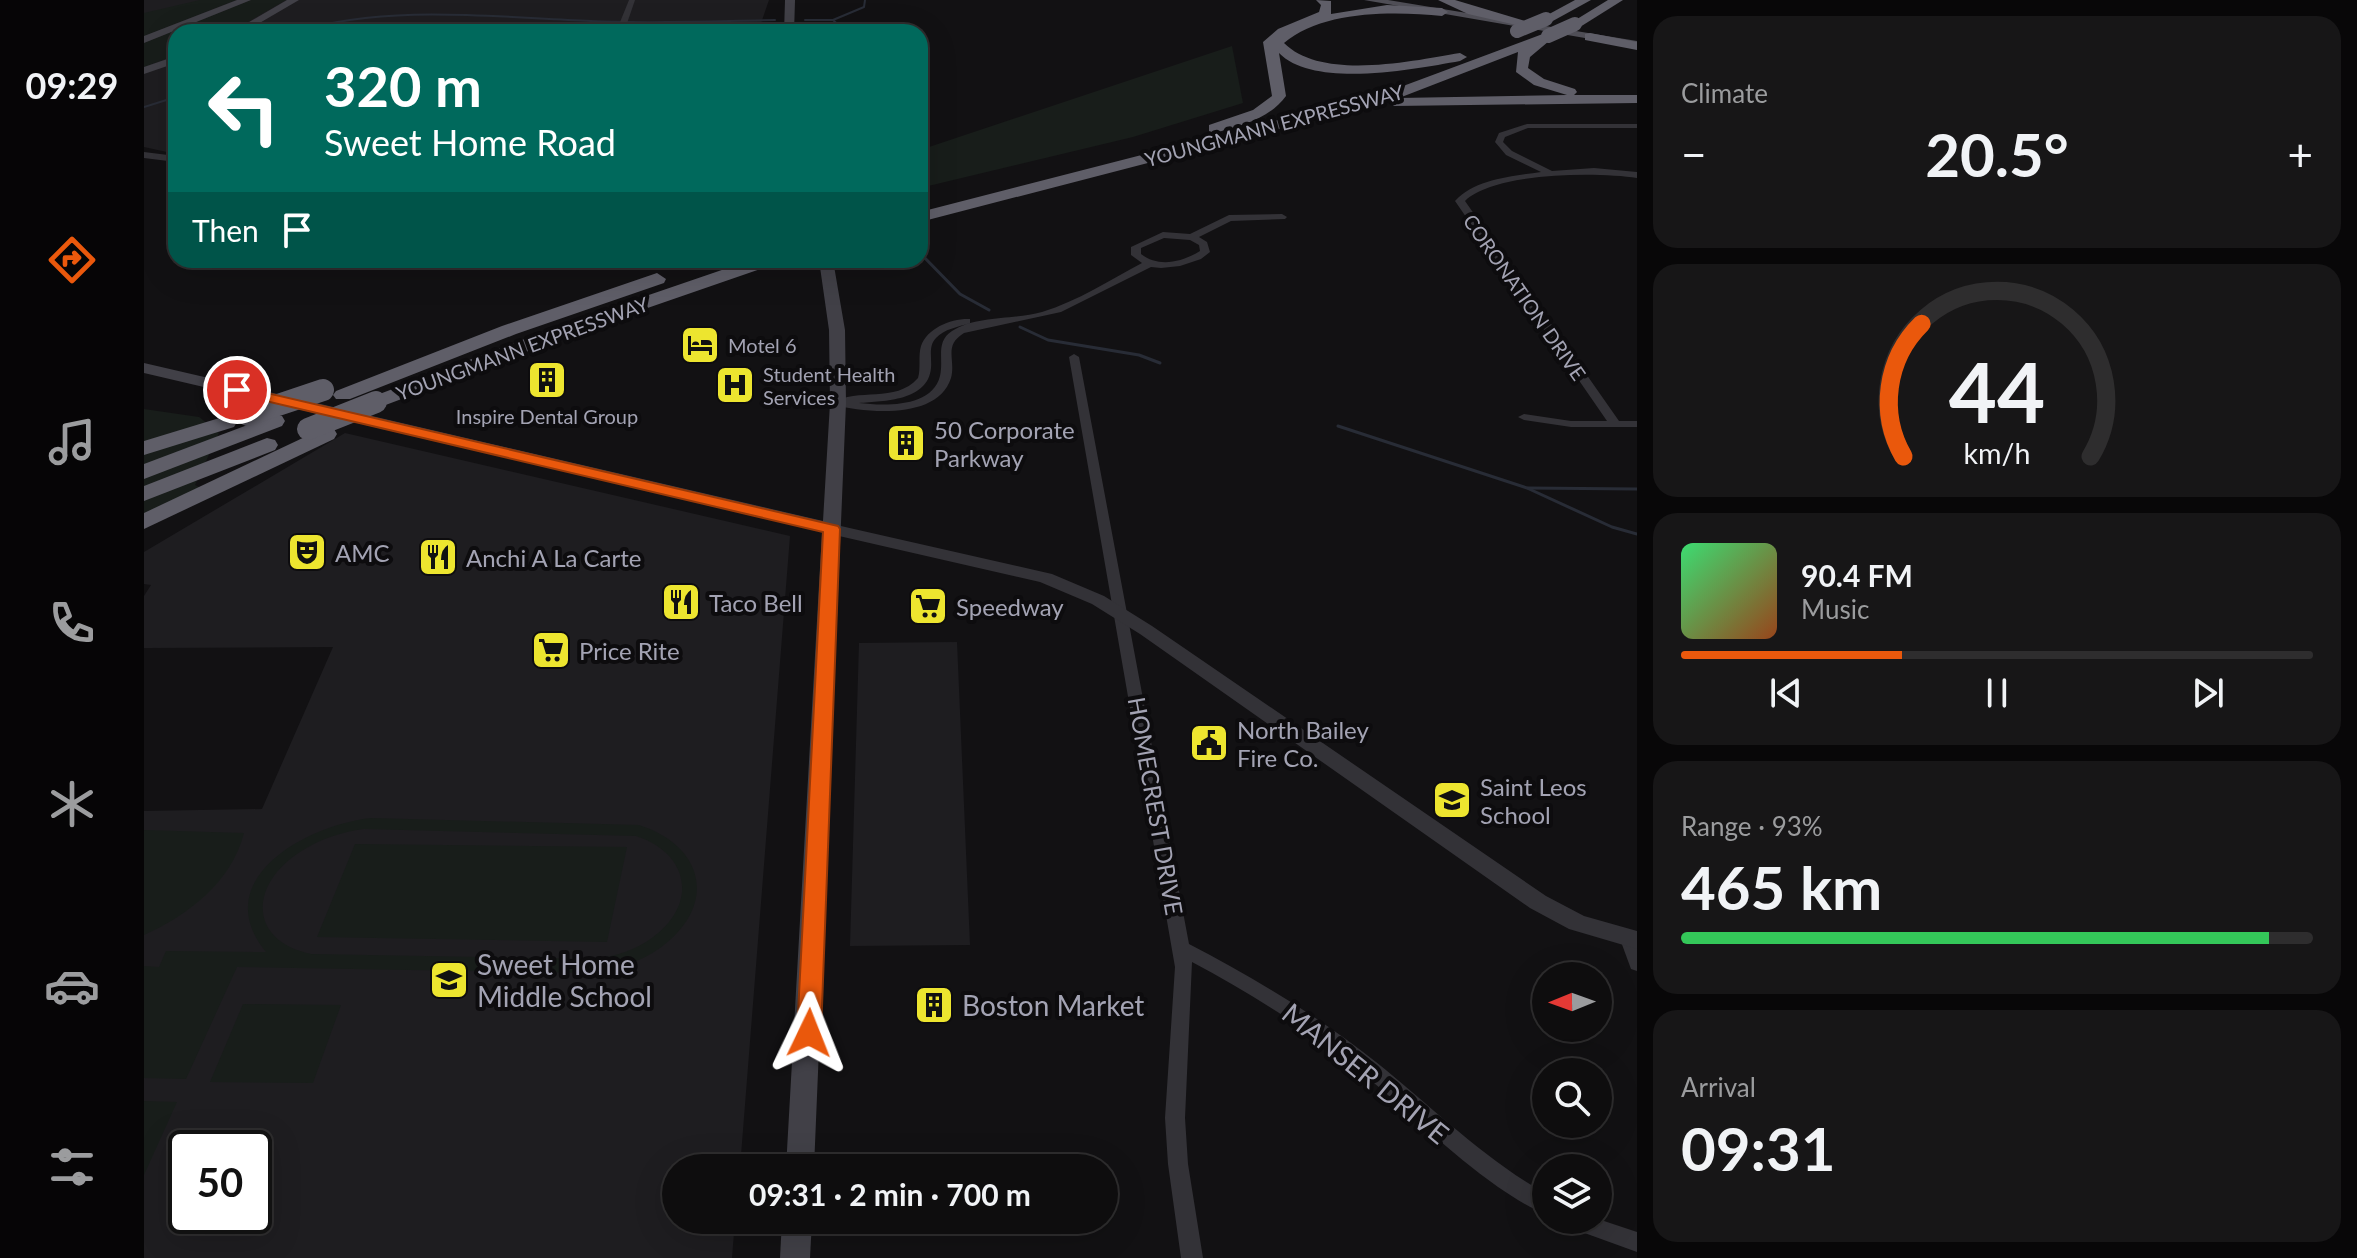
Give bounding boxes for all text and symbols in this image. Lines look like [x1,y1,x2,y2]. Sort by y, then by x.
text: 320 m [324,52,482,119]
icon: left [192,56,296,160]
text: 09:29 [26,63,118,107]
text: Climate [1681,77,1768,109]
street label: YOUNGMANN EXPRESSWAY [1142,79,1406,171]
text: 20.5° [1925,118,2069,190]
text: Sweet Home Road [324,120,616,164]
text: − [1681,128,1707,180]
text: + [2287,128,2313,180]
icon: arrive [275,208,319,252]
street label: CORONATION DRIVE [1459,209,1591,385]
text: Then [192,212,259,248]
icon: directions [44,232,100,288]
street label: YOUNGMANN EXPRESSWAY [393,291,652,405]
hotel icon: Motel 6 [679,324,721,366]
place label: Motel 6 [728,333,797,357]
text: 44 [1949,340,2045,440]
pin [203,356,271,424]
building icon: Inspire Dental Group [526,359,568,401]
place label: Student Health Services [763,362,895,409]
hospital icon: Student Health Services [714,364,756,406]
icon: arrive [215,368,259,412]
place label: Inspire Dental Group [456,404,638,428]
icon: music [44,414,100,470]
place label: 50 Corporate Parkway [934,415,1075,472]
building icon: 50 Corporate Parkway [885,422,927,464]
text: km/h [1964,436,2030,470]
theatre icon: AMC [286,531,328,573]
restaurant icon: Anchi A La Carte [417,536,459,578]
place label: AMC [335,538,390,567]
place label: Anchi A La Carte [466,543,641,572]
text: 90.4 FM [1801,557,1913,593]
restaurant icon: Taco Bell [660,581,702,623]
supermarket icon: Speedway [907,585,949,627]
place label: Taco Bell [709,588,803,617]
place label: Speedway [956,592,1064,621]
text: Music [1801,593,1869,625]
icon: phone [44,595,100,651]
supermarket icon: Price Rite [530,629,572,671]
place label: Price Rite [579,636,680,665]
icon: previous [1764,671,1808,715]
icon: pause [1975,671,2019,715]
icon: next [2186,671,2230,715]
street label: HOMECREST DRIVE [1123,695,1189,917]
place label: North Bailey Fire Co. [1237,715,1369,772]
public building icon: North Bailey Fire Co. [1188,722,1230,764]
place label: Saint Leos School [1480,772,1587,829]
icon: climate [44,776,100,832]
school or university icon: Saint Leos School [1431,779,1473,821]
text: Range · 93% [1681,810,1823,842]
text: 465 km [1681,851,1882,923]
place label: Sweet Home Middle School [477,947,652,1013]
icon: car [44,958,100,1014]
school or university icon: Sweet Home Middle School [428,959,470,1001]
north arrow [1532,962,1612,1042]
map controls [1532,962,1612,1234]
building icon: Boston Market [913,984,955,1026]
place label: Boston Market [962,988,1144,1022]
position arrow [767,991,851,1075]
street label: MANSER DRIVE [1276,996,1456,1150]
button: search [1532,1058,1612,1138]
text: Arrival [1681,1071,1756,1103]
text: 09:31 [1681,1112,1836,1184]
speed limit sign: 50 [168,1130,272,1234]
icon: filters [44,1139,100,1195]
button: layers [1532,1154,1612,1234]
text: 09:31 · 2 min · 700 m [749,1176,1031,1212]

